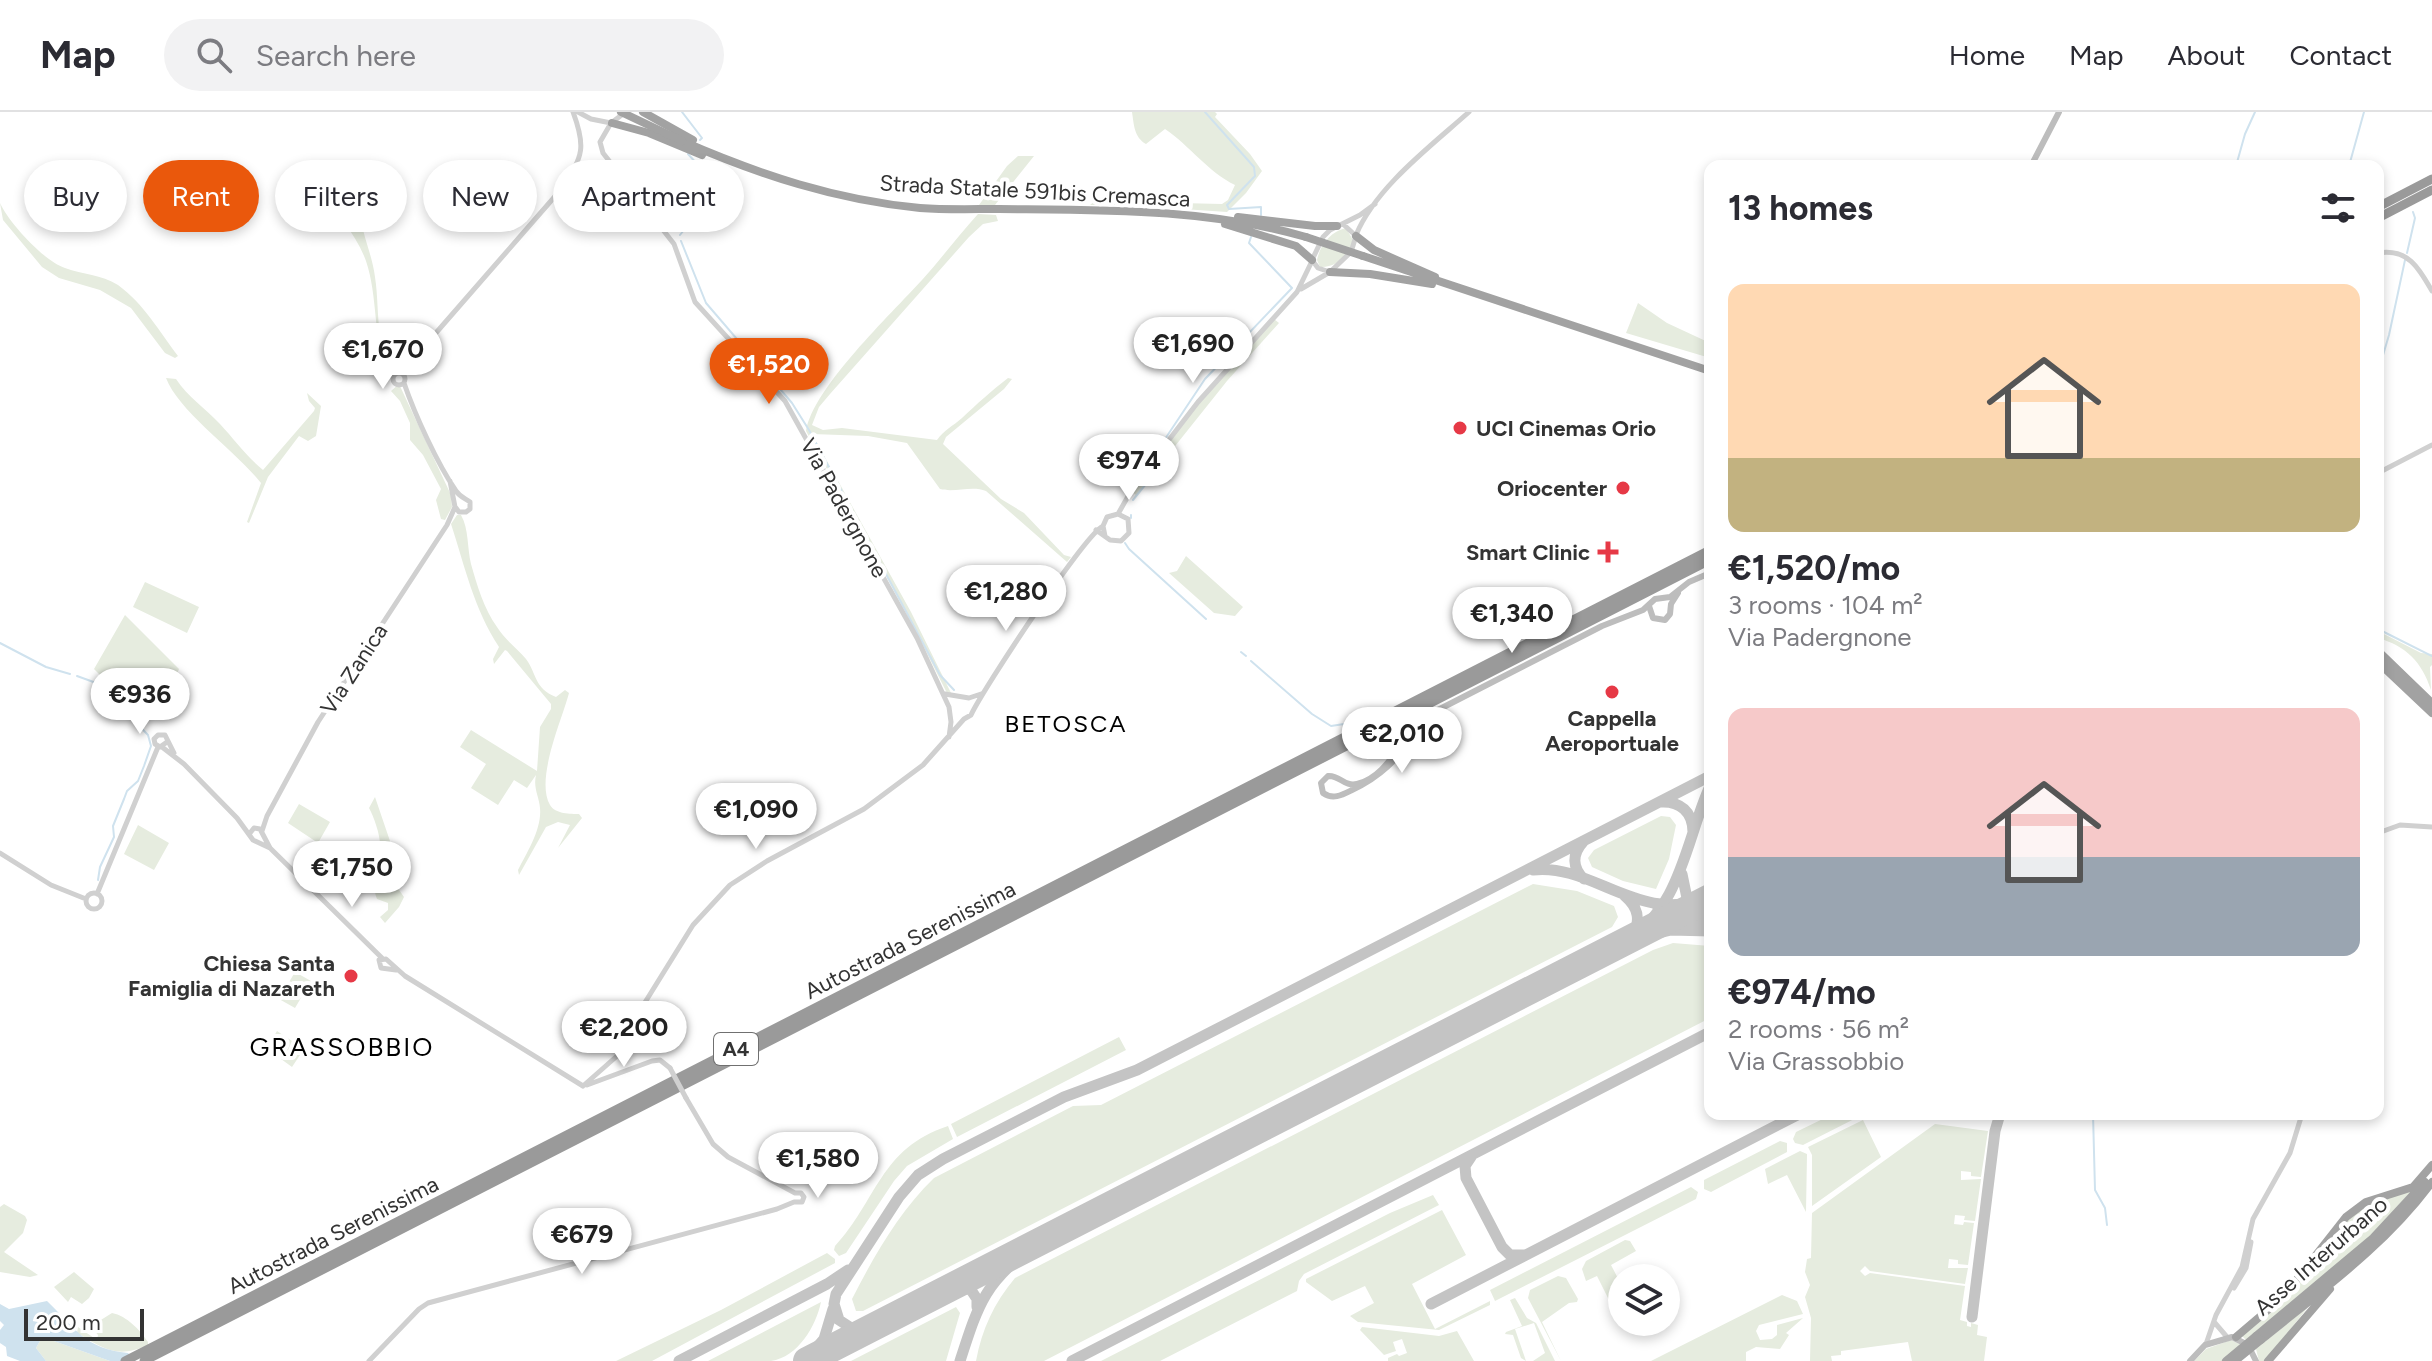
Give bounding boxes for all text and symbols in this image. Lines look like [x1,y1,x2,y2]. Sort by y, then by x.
search box [164,19,724,91]
text: Map [40,32,116,78]
icon: search [192,33,236,77]
text: Search here [256,37,416,74]
text: Home [1949,38,2025,72]
text: Map [2069,38,2124,72]
text: About [2168,38,2245,72]
text: Contact [2289,38,2392,72]
chip: Buy [24,160,127,232]
chip: Rent [143,160,259,232]
chip: Filters [275,160,407,232]
chip: New [423,160,537,232]
chip: Apartment [553,160,744,232]
street label: Strada Statale 591bis Cremasca [879,169,1191,213]
icon: filters [2316,186,2360,230]
text: 13 homes [1728,188,1873,229]
pin: €1,690 [1128,317,1258,385]
pin: €1,670 [318,323,448,391]
text: €1,690 [1152,327,1234,359]
text: €1,670 [342,333,424,365]
icon: home [1972,336,2116,480]
pin: €1,520 [704,338,834,406]
text: €1,520 [728,348,810,380]
place label: UCI Cinemas Orio [1476,415,1656,442]
marker: UCI Cinemas Orio [1451,419,1469,437]
street label: Via Padergnone [795,434,893,582]
pin: €974 [1082,434,1176,502]
text: €974 [1097,444,1161,476]
place label: Oriocenter [1497,475,1608,502]
marker: Oriocenter [1614,479,1632,497]
place label: Smart Clinic [1466,539,1590,566]
marker: Smart Clinic [1597,541,1619,563]
text: €1,520/mo [1728,548,1900,589]
pin: €1,280 [941,565,1071,633]
text: €1,280 [964,575,1048,607]
pin: €1,340 [1447,587,1577,655]
text: 3 rooms · 104 m² [1728,589,1923,621]
text: €1,340 [1470,597,1554,629]
street label: Via Zanica [315,619,393,719]
text: Via Padergnone [1728,621,1912,653]
pin: €936 [93,668,187,736]
text: €936 [109,678,171,710]
marker: Cappella Aeroportuale [1603,683,1621,701]
place label: Cappella Aeroportuale [1545,705,1679,757]
pin: €2,010 [1337,707,1467,775]
district label: BETOSCA [1004,709,1128,738]
text: €2,010 [1360,717,1444,749]
icon: home [1972,760,2116,904]
pin: €1,090 [691,783,821,851]
text: €1,090 [714,793,798,825]
pin: €1,750 [287,841,417,909]
text: €1,750 [311,851,393,883]
street label: Autostrada Serenissima [800,875,1020,1005]
place label: Chiesa Santa Famiglia di Nazareth [128,950,335,1002]
marker: Chiesa Santa Famiglia di Nazareth [342,967,360,985]
text: €974/mo [1728,972,1876,1013]
pin: €2,200 [559,1001,689,1069]
text: €2,200 [580,1011,668,1043]
text: 2 rooms · 56 m² [1728,1013,1909,1045]
district label: GRASSOBBIO [250,1031,434,1063]
road number: A4 [714,1033,758,1065]
text: Via Grassobbio [1728,1045,1904,1077]
pin: €1,580 [753,1132,883,1200]
text: €1,580 [776,1142,860,1174]
street label: Autostrada Serenissima [223,1170,443,1300]
street label: Asse Interurbano [2249,1191,2393,1321]
pin: €679 [535,1208,629,1276]
text: €679 [551,1218,613,1250]
map controls [1608,1264,1680,1336]
button: layers [1608,1264,1680,1336]
scale bar [24,1305,144,1341]
text: 200 m [36,1309,101,1336]

